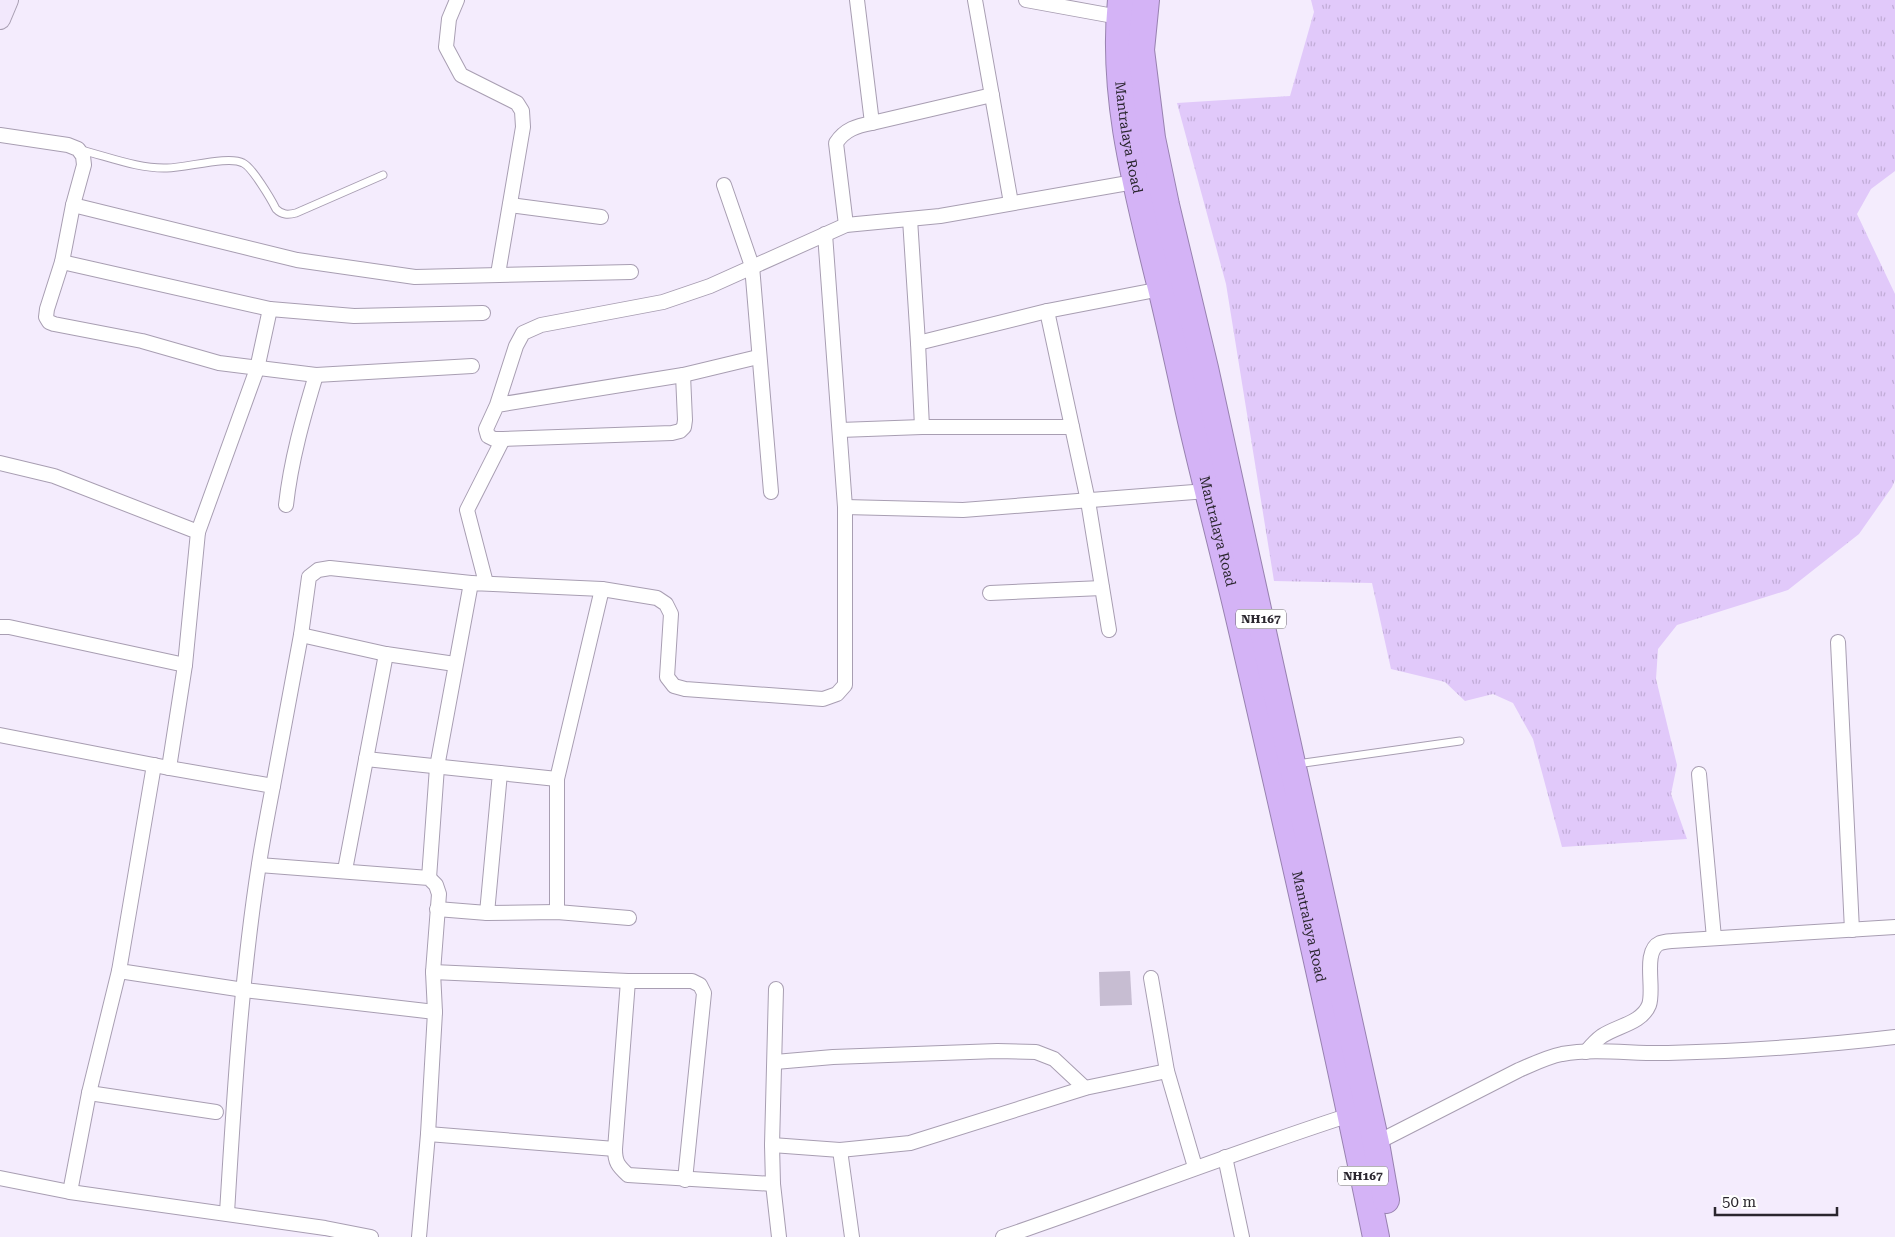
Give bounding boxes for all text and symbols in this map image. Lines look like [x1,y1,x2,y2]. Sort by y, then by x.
street label: Mantralaya Road [1112,80,1146,195]
street label: Mantralaya Road [1196,474,1239,588]
road number: NH167 [1236,610,1286,628]
street label: Mantralaya Road [1289,870,1329,984]
road number: NH167 [1338,1166,1388,1186]
scale bar [1715,1184,1838,1216]
text: 50 m [1722,1193,1757,1211]

